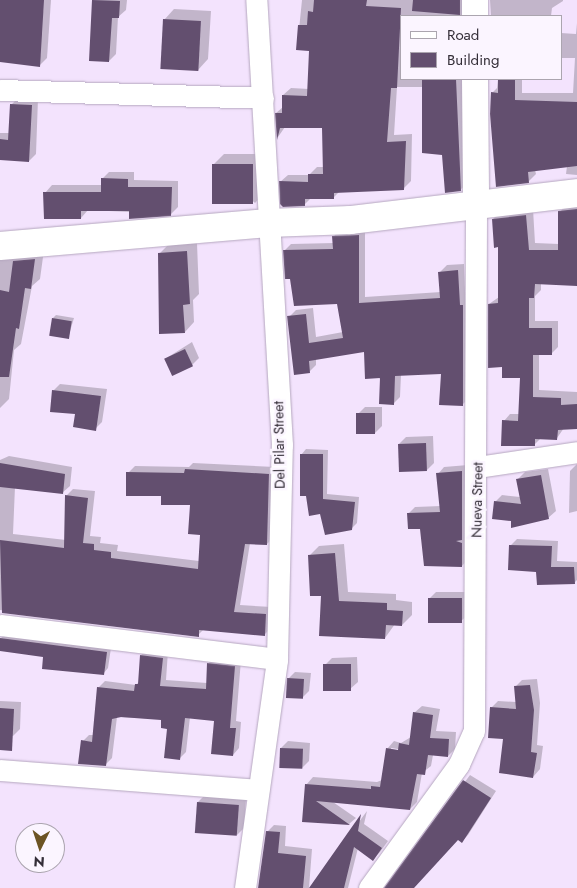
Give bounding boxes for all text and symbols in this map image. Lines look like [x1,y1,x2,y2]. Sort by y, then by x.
legend [400,15,562,80]
text: Road [447,24,479,46]
text: Building [447,49,499,71]
street label: Del Pilar Street [270,401,288,489]
street label: Nueva Street [468,462,486,538]
north arrow [15,823,65,873]
text: N [33,852,45,872]

